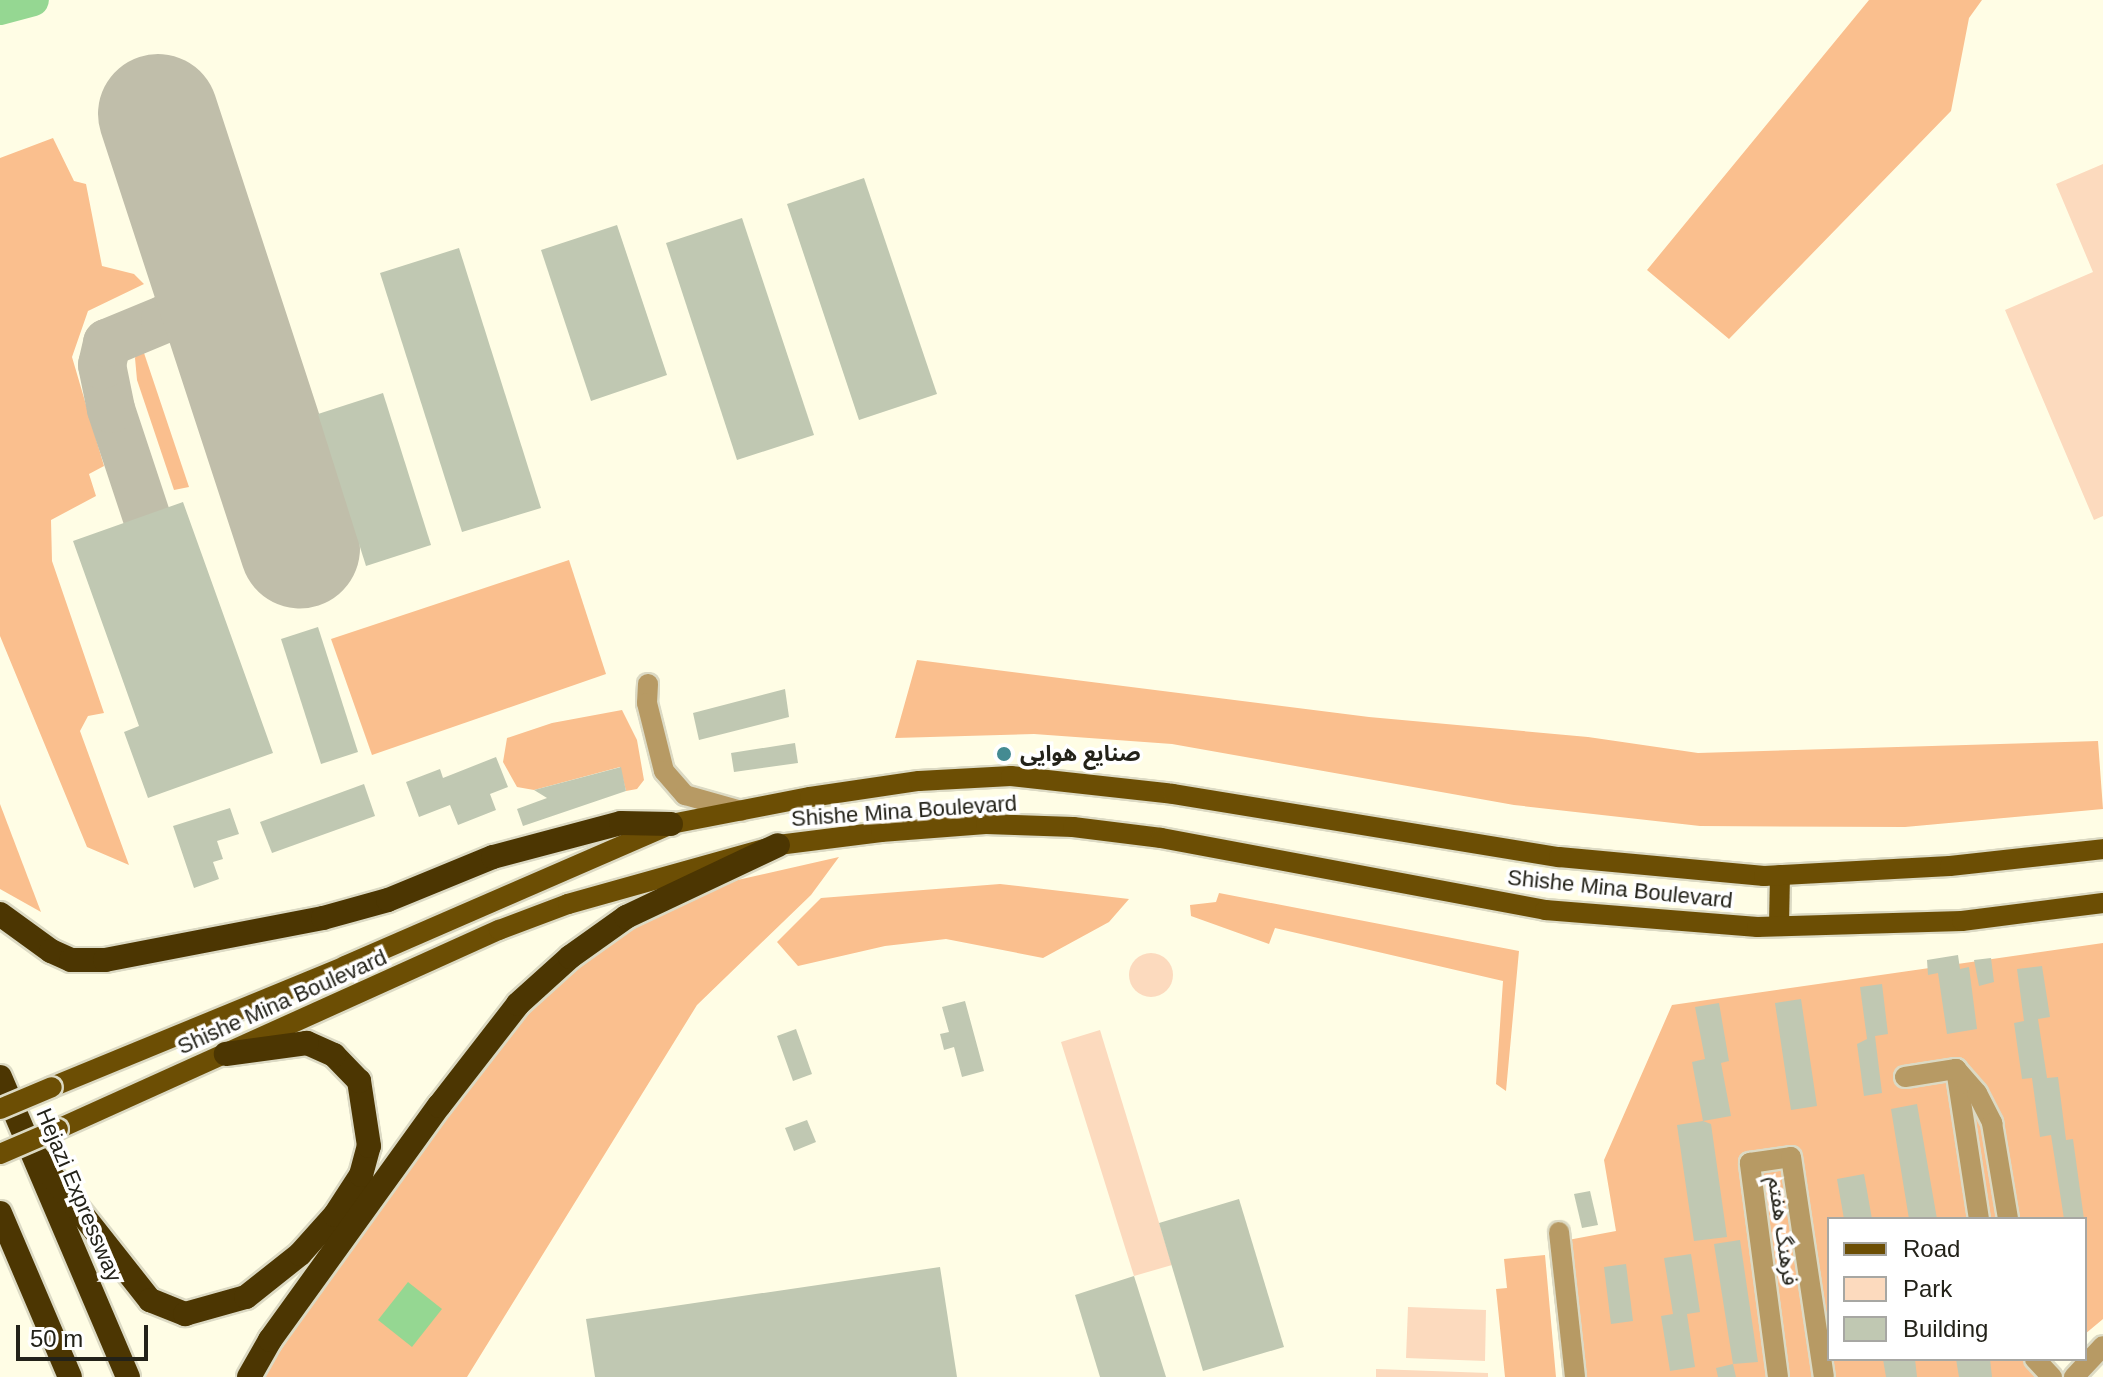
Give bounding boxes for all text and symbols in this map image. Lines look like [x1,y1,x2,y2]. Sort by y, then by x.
place label: صنایع هوایی [1020,741,1141,767]
marker: صنایع هوایی [995,745,1013,763]
street label: Shishe Mina Boulevard [790,790,1018,832]
street label: Shishe Mina Boulevard [1506,864,1734,914]
street label: Shishe Mina Boulevard [173,944,391,1060]
street label: Hejazi Expressway [31,1104,127,1286]
street label: فرهنگ هفتم [1762,1175,1804,1287]
legend [1827,1217,2087,1361]
text: Road [1903,1235,1960,1262]
text: Park [1903,1275,1952,1302]
scale bar [20,1309,152,1359]
text: Building [1903,1315,1988,1342]
text: 50 m [30,1325,83,1352]

